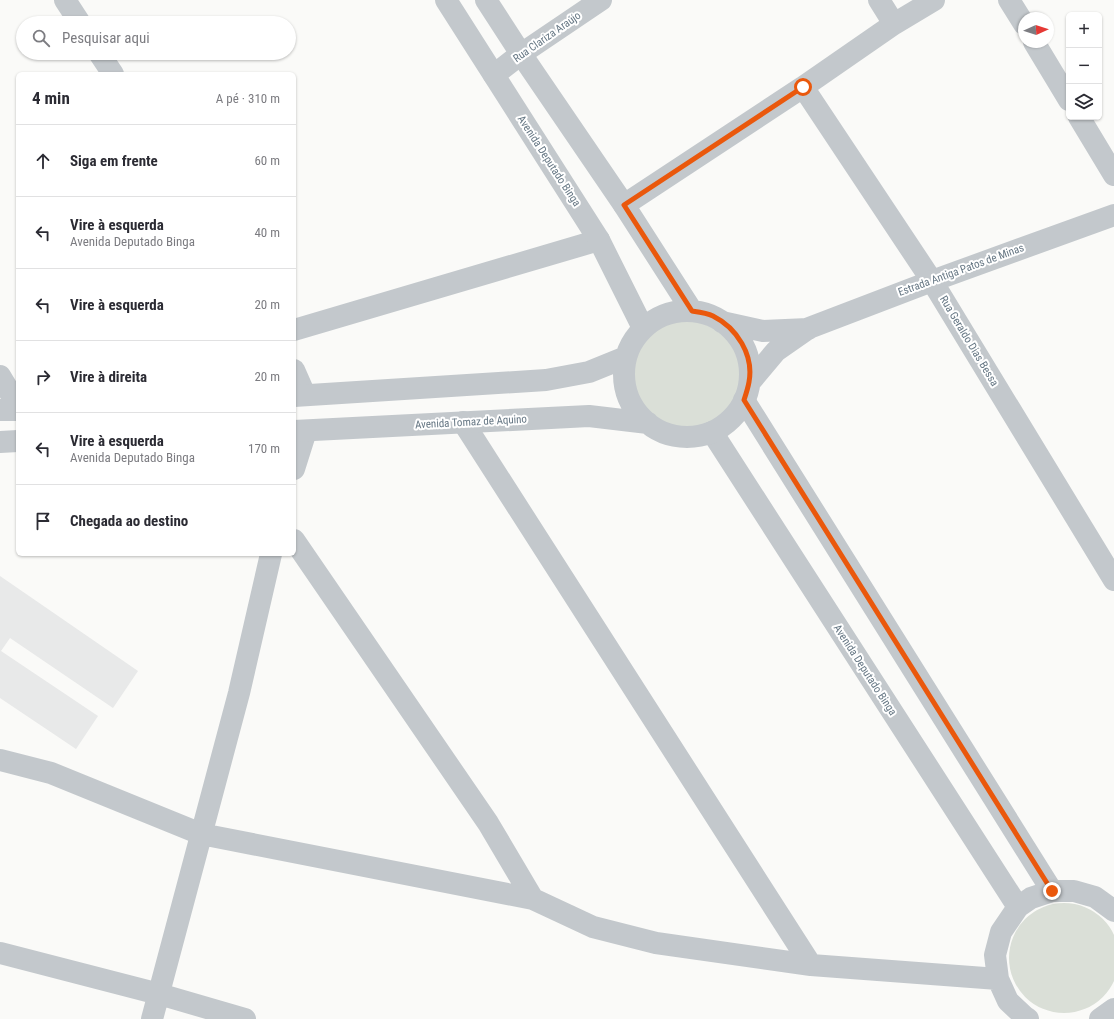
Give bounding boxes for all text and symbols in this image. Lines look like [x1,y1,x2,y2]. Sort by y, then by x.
street label: Rua Clariza Araújo [511,9,584,65]
north arrow [1018,12,1054,48]
map controls [1066,12,1102,120]
button: + [1066,12,1102,48]
search box [16,16,296,60]
icon: search [30,27,52,49]
text: Pesquisar aqui [62,29,150,47]
button: − [1066,48,1102,84]
route start [794,78,812,96]
button: layers [1066,84,1102,120]
text: 4 min [32,88,70,108]
text: A pé · 310 m [216,91,280,106]
street label: Avenida Deputado Binga [515,113,583,209]
icon: ahead [32,150,54,172]
text: Siga em frente [70,152,158,170]
text: 60 m [254,153,280,168]
text: Vire à esquerda [70,216,164,234]
icon: left [32,222,54,244]
text: 40 m [254,225,280,240]
text: Avenida Deputado Binga [70,234,195,249]
street label: Estrada Antiga Patos de Minas [896,241,1026,299]
street label: Rua Geraldo Dias Bessa [937,293,1001,389]
icon: left [32,294,54,316]
text: Vire à esquerda [70,296,164,314]
text: 20 m [254,297,280,312]
icon: right [32,366,54,388]
text: Vire à direita [70,368,147,386]
text: 20 m [254,369,280,384]
street label: Avenida Tomaz de Aquino [415,413,528,431]
text: Vire à esquerda [70,432,164,450]
icon: left [32,438,54,460]
text: 170 m [248,441,280,456]
text: Avenida Deputado Binga [70,450,195,465]
icon: arrive [32,510,54,532]
text: Chegada ao destino [70,512,188,530]
street label: Avenida Deputado Binga [831,622,899,718]
route end [1043,882,1061,900]

